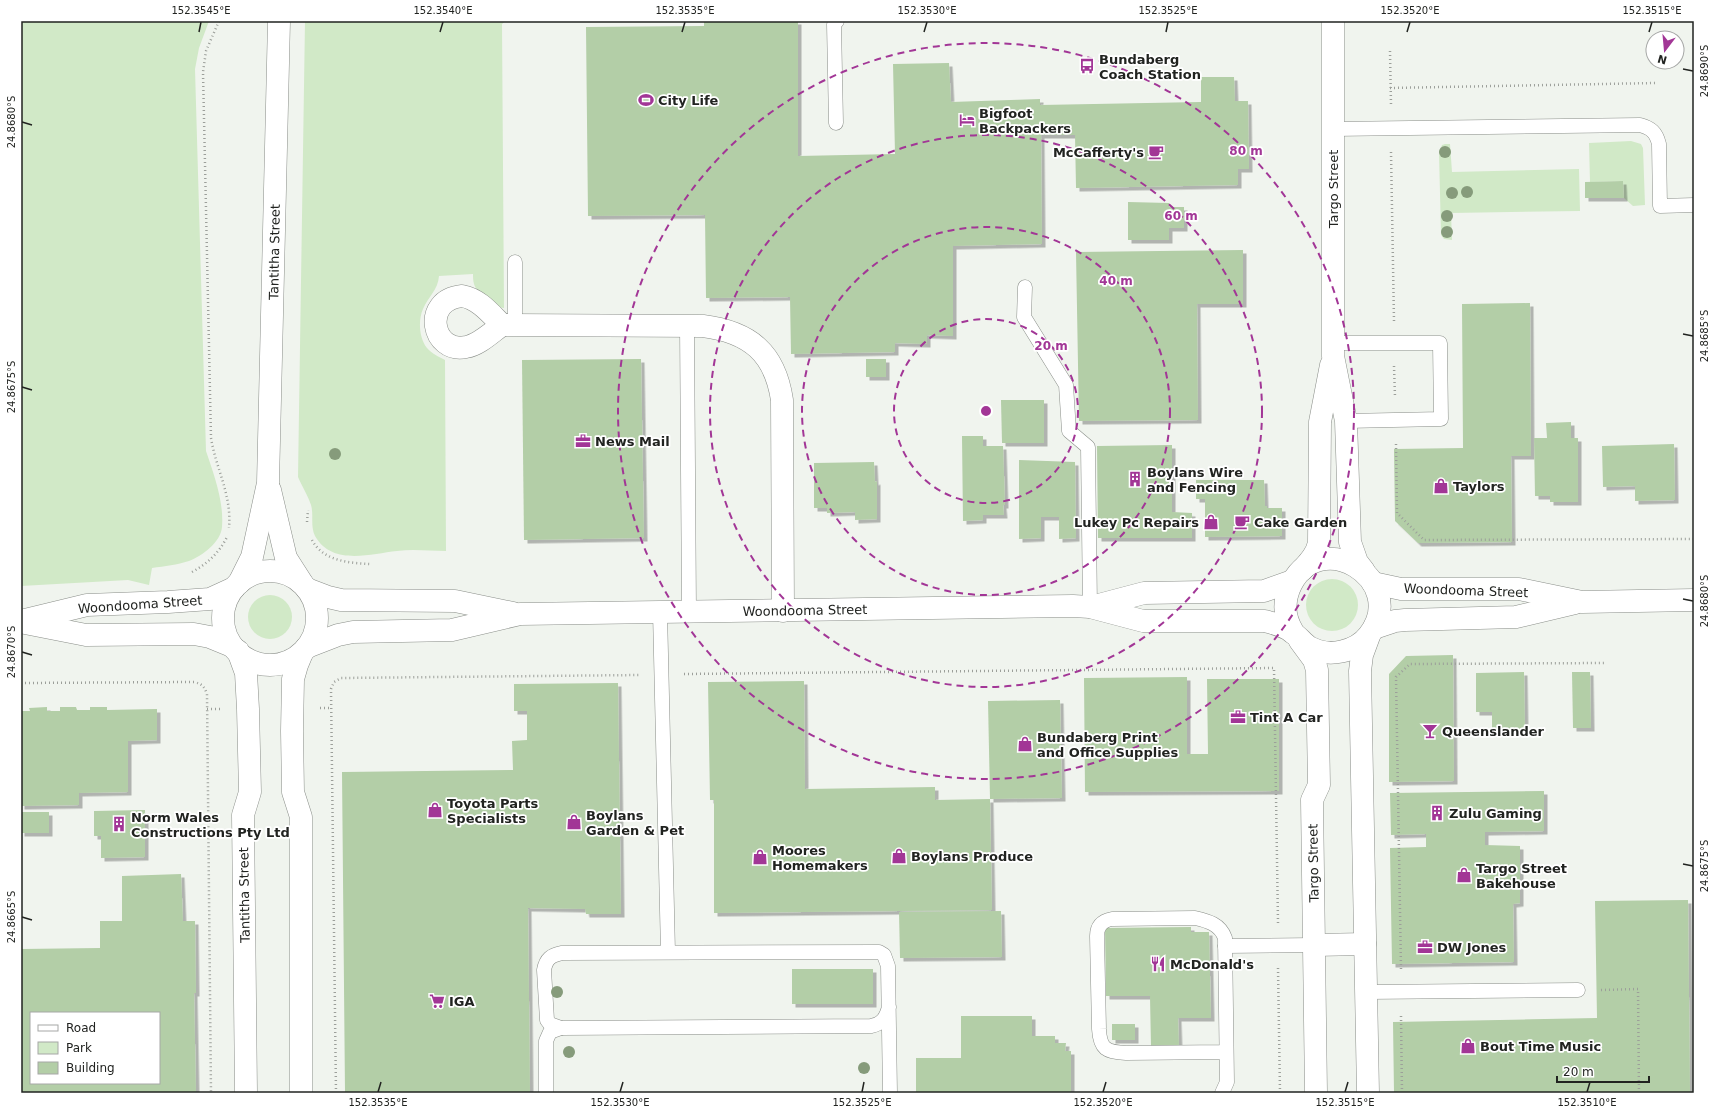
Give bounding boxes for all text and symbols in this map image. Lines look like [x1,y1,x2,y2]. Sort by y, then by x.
text: 152.3545°E [171,5,231,16]
text: 152.3540°E [413,5,473,16]
text: 152.3535°E [655,5,715,16]
text: 152.3530°E [897,5,957,16]
text: 152.3525°E [1138,5,1198,16]
text: 152.3520°E [1380,5,1440,16]
text: 152.3515°E [1622,5,1682,16]
north arrow [1645,30,1685,70]
text: 24.8690°S [1699,45,1710,97]
place label: Bundaberg Coach Station [1099,52,1201,82]
text: N [1656,52,1669,67]
bus stop icon: Bundaberg Coach Station [1078,57,1096,75]
sports icon: City Life [637,91,655,109]
place label: City Life [658,93,719,108]
text: 24.8680°S [6,96,17,148]
place label: Bigfoot Backpackers [979,106,1071,136]
hotel icon: Bigfoot Backpackers [958,111,976,129]
cafe icon: McCafferty's [1147,143,1165,161]
text: 80 m [1229,144,1263,158]
place label: McCafferty's [1053,145,1144,160]
street label: Targo Street [1326,150,1341,229]
street label: Tantitha Street [266,204,283,301]
text: 60 m [1164,209,1198,223]
text: 40 m [1099,274,1133,288]
text: 24.8685°S [1699,310,1710,362]
text: 20 m [1034,339,1068,353]
text: 24.8675°S [6,361,17,413]
centre of rings [979,404,993,418]
office icon: News Mail [574,432,592,450]
place label: News Mail [595,434,670,449]
place label: Boylans Wire and Fencing [1147,465,1243,495]
building icon: Boylans Wire and Fencing [1126,470,1144,488]
shop icon: Taylors [1432,477,1450,495]
place label: Taylors [1453,479,1505,494]
shop icon: Lukey Pc Repairs [1202,513,1220,531]
cafe icon: Cake Garden [1233,513,1251,531]
place label: Lukey Pc Repairs [1074,515,1199,530]
place label: Cake Garden [1254,515,1347,530]
text: 24.8680°S [1699,575,1710,627]
street label: Woondooma Street [1403,581,1529,600]
street label: Woondooma Street [77,593,203,616]
street label: Woondooma Street [743,602,867,619]
text: 24.8670°S [6,626,17,678]
office icon: Tint A Car [1229,708,1247,726]
place label: Tint A Car [1250,710,1323,725]
bar icon: Queenslander [1421,722,1439,740]
place label: Queenslander [1442,724,1545,739]
place label: Bundaberg Print and Office Supplies [1037,730,1178,760]
shop icon: Bundaberg Print and Office Supplies [1016,735,1034,753]
place label: Toyota Parts Specialists [447,796,539,826]
shop icon: Toyota Parts Specialists [426,801,444,819]
building icon: Zulu Gaming [1428,804,1446,822]
place label: Zulu Gaming [1449,806,1542,821]
place label: Boylans Garden & Pet [586,808,684,838]
place label: Norm Wales Constructions Pty Ltd [131,810,290,840]
shop icon: Boylans Garden & Pet [565,813,583,831]
building icon: Norm Wales Constructions Pty Ltd [110,815,128,833]
street label: Targo Street [1305,824,1322,903]
text: 24.8675°S [1699,840,1710,892]
place label: Moores Homemakers [772,843,868,873]
street label: Tantitha Street [236,847,253,944]
shop icon: Boylans Produce [890,847,908,865]
shop icon: Moores Homemakers [751,848,769,866]
place label: Boylans Produce [911,849,1033,864]
place label: Targo Street Bakehouse [1476,861,1567,891]
shop icon: Targo Street Bakehouse [1455,866,1473,884]
text: 24.8665°S [6,891,17,943]
office icon: DW Jones [1416,938,1434,956]
place label: DW Jones [1437,940,1506,955]
restaurant icon: McDonald's [1149,955,1167,973]
place label: McDonald's [1170,957,1254,972]
supermarket icon: IGA [428,992,446,1010]
place label: IGA [449,994,475,1009]
legend [30,1012,160,1084]
text: Road [66,1021,96,1035]
shop icon: Bout Time Music [1459,1037,1477,1055]
place label: Bout Time Music [1480,1039,1601,1054]
text: Park [66,1041,92,1055]
scale bar [1557,1058,1649,1084]
text: Building [66,1061,115,1075]
text: 20 m [1563,1065,1594,1079]
text: 152.3535°E [348,1097,408,1108]
text: 152.3530°E [590,1097,650,1108]
text: 152.3525°E [832,1097,892,1108]
text: 152.3520°E [1073,1097,1133,1108]
text: 152.3515°E [1315,1097,1375,1108]
text: 152.3510°E [1557,1097,1617,1108]

